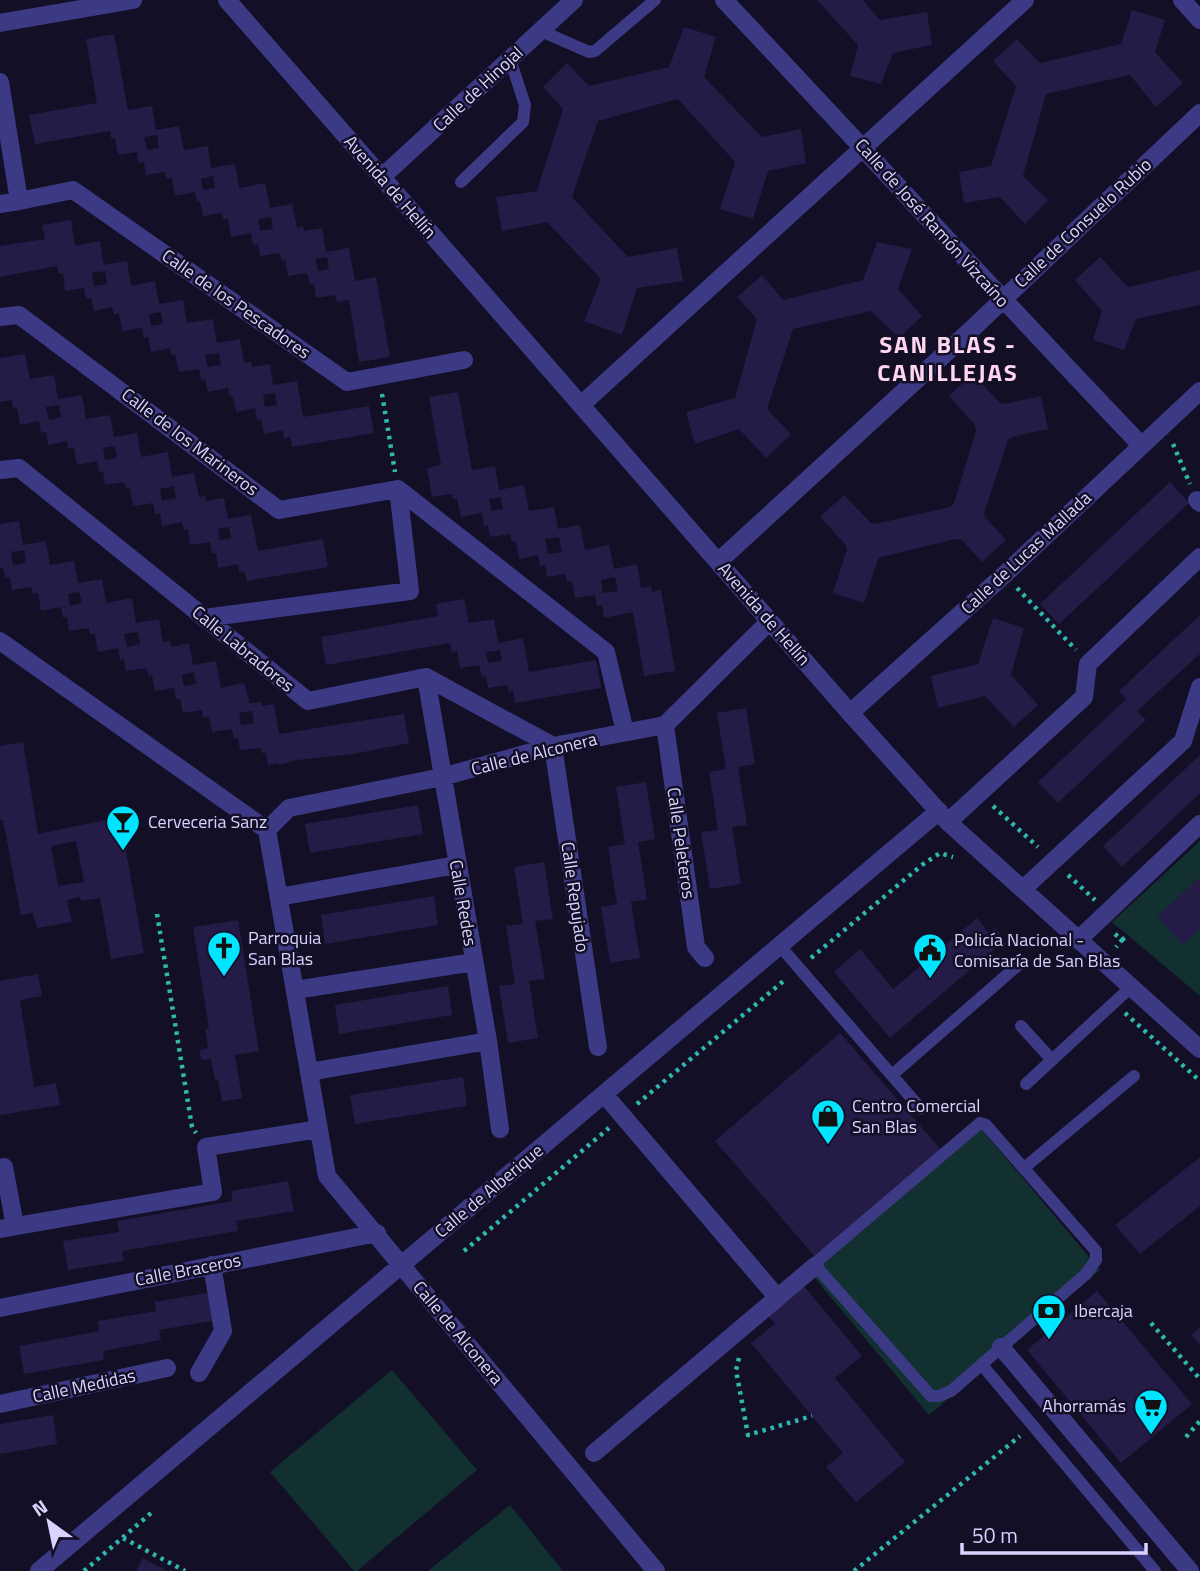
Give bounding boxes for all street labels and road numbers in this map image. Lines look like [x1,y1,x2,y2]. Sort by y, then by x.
street label: Calle de Hinojal [426,39,529,138]
street label: Avenida de Hellín [338,129,443,244]
street label: Calle de José Ramón Vizcaíno [849,132,1016,313]
street label: Calle de Consuelo Rubio [1008,151,1158,294]
street label: Calle de los Pescadores [156,242,316,365]
street label: Calle de los Marineros [116,381,265,502]
street label: Calle de Lucas Mallada [954,485,1097,620]
street label: Avenida de Hellín [712,556,817,671]
street label: Calle Labradores [186,599,300,698]
street label: Calle de Alconera [468,725,600,782]
street label: Calle Peleteros [660,785,703,900]
street label: Calle Repujado [554,840,597,954]
street label: Calle Redes [443,858,484,948]
street label: Calle de Alberique [428,1137,549,1244]
street label: Calle Braceros [133,1246,243,1293]
street label: Calle de Alconera [407,1275,510,1391]
street label: Calle Medidas [30,1361,138,1410]

